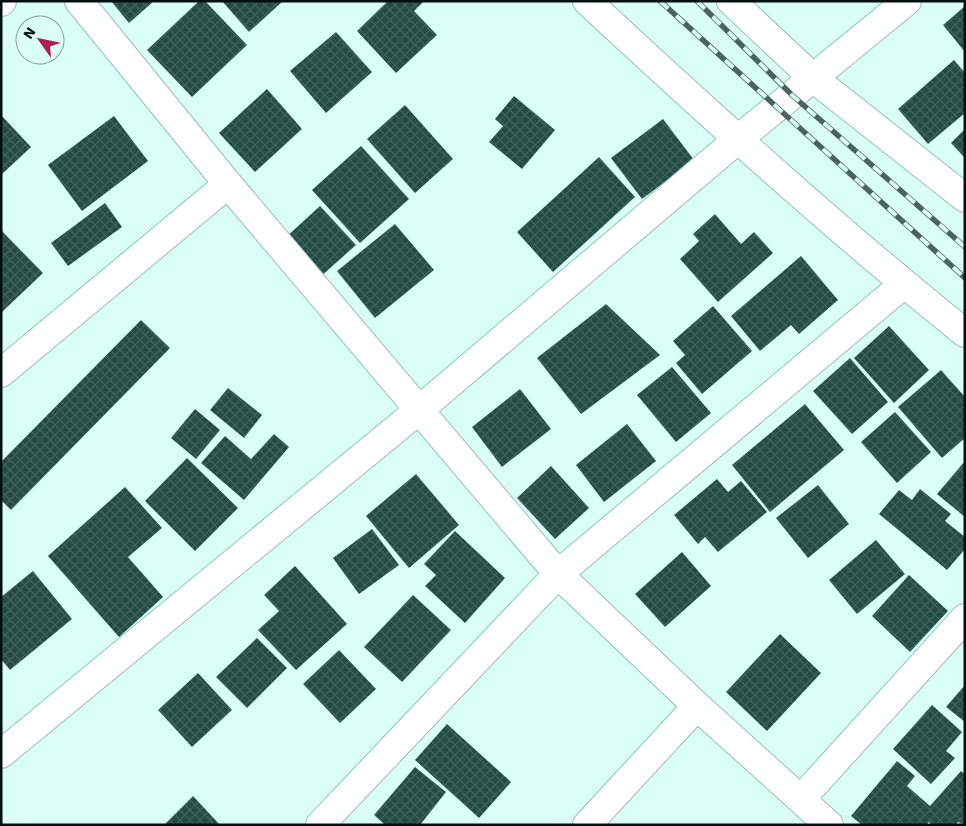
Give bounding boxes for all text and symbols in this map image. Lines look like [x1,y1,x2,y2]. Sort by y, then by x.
north arrow [15,15,65,65]
text: N [20,24,39,42]

